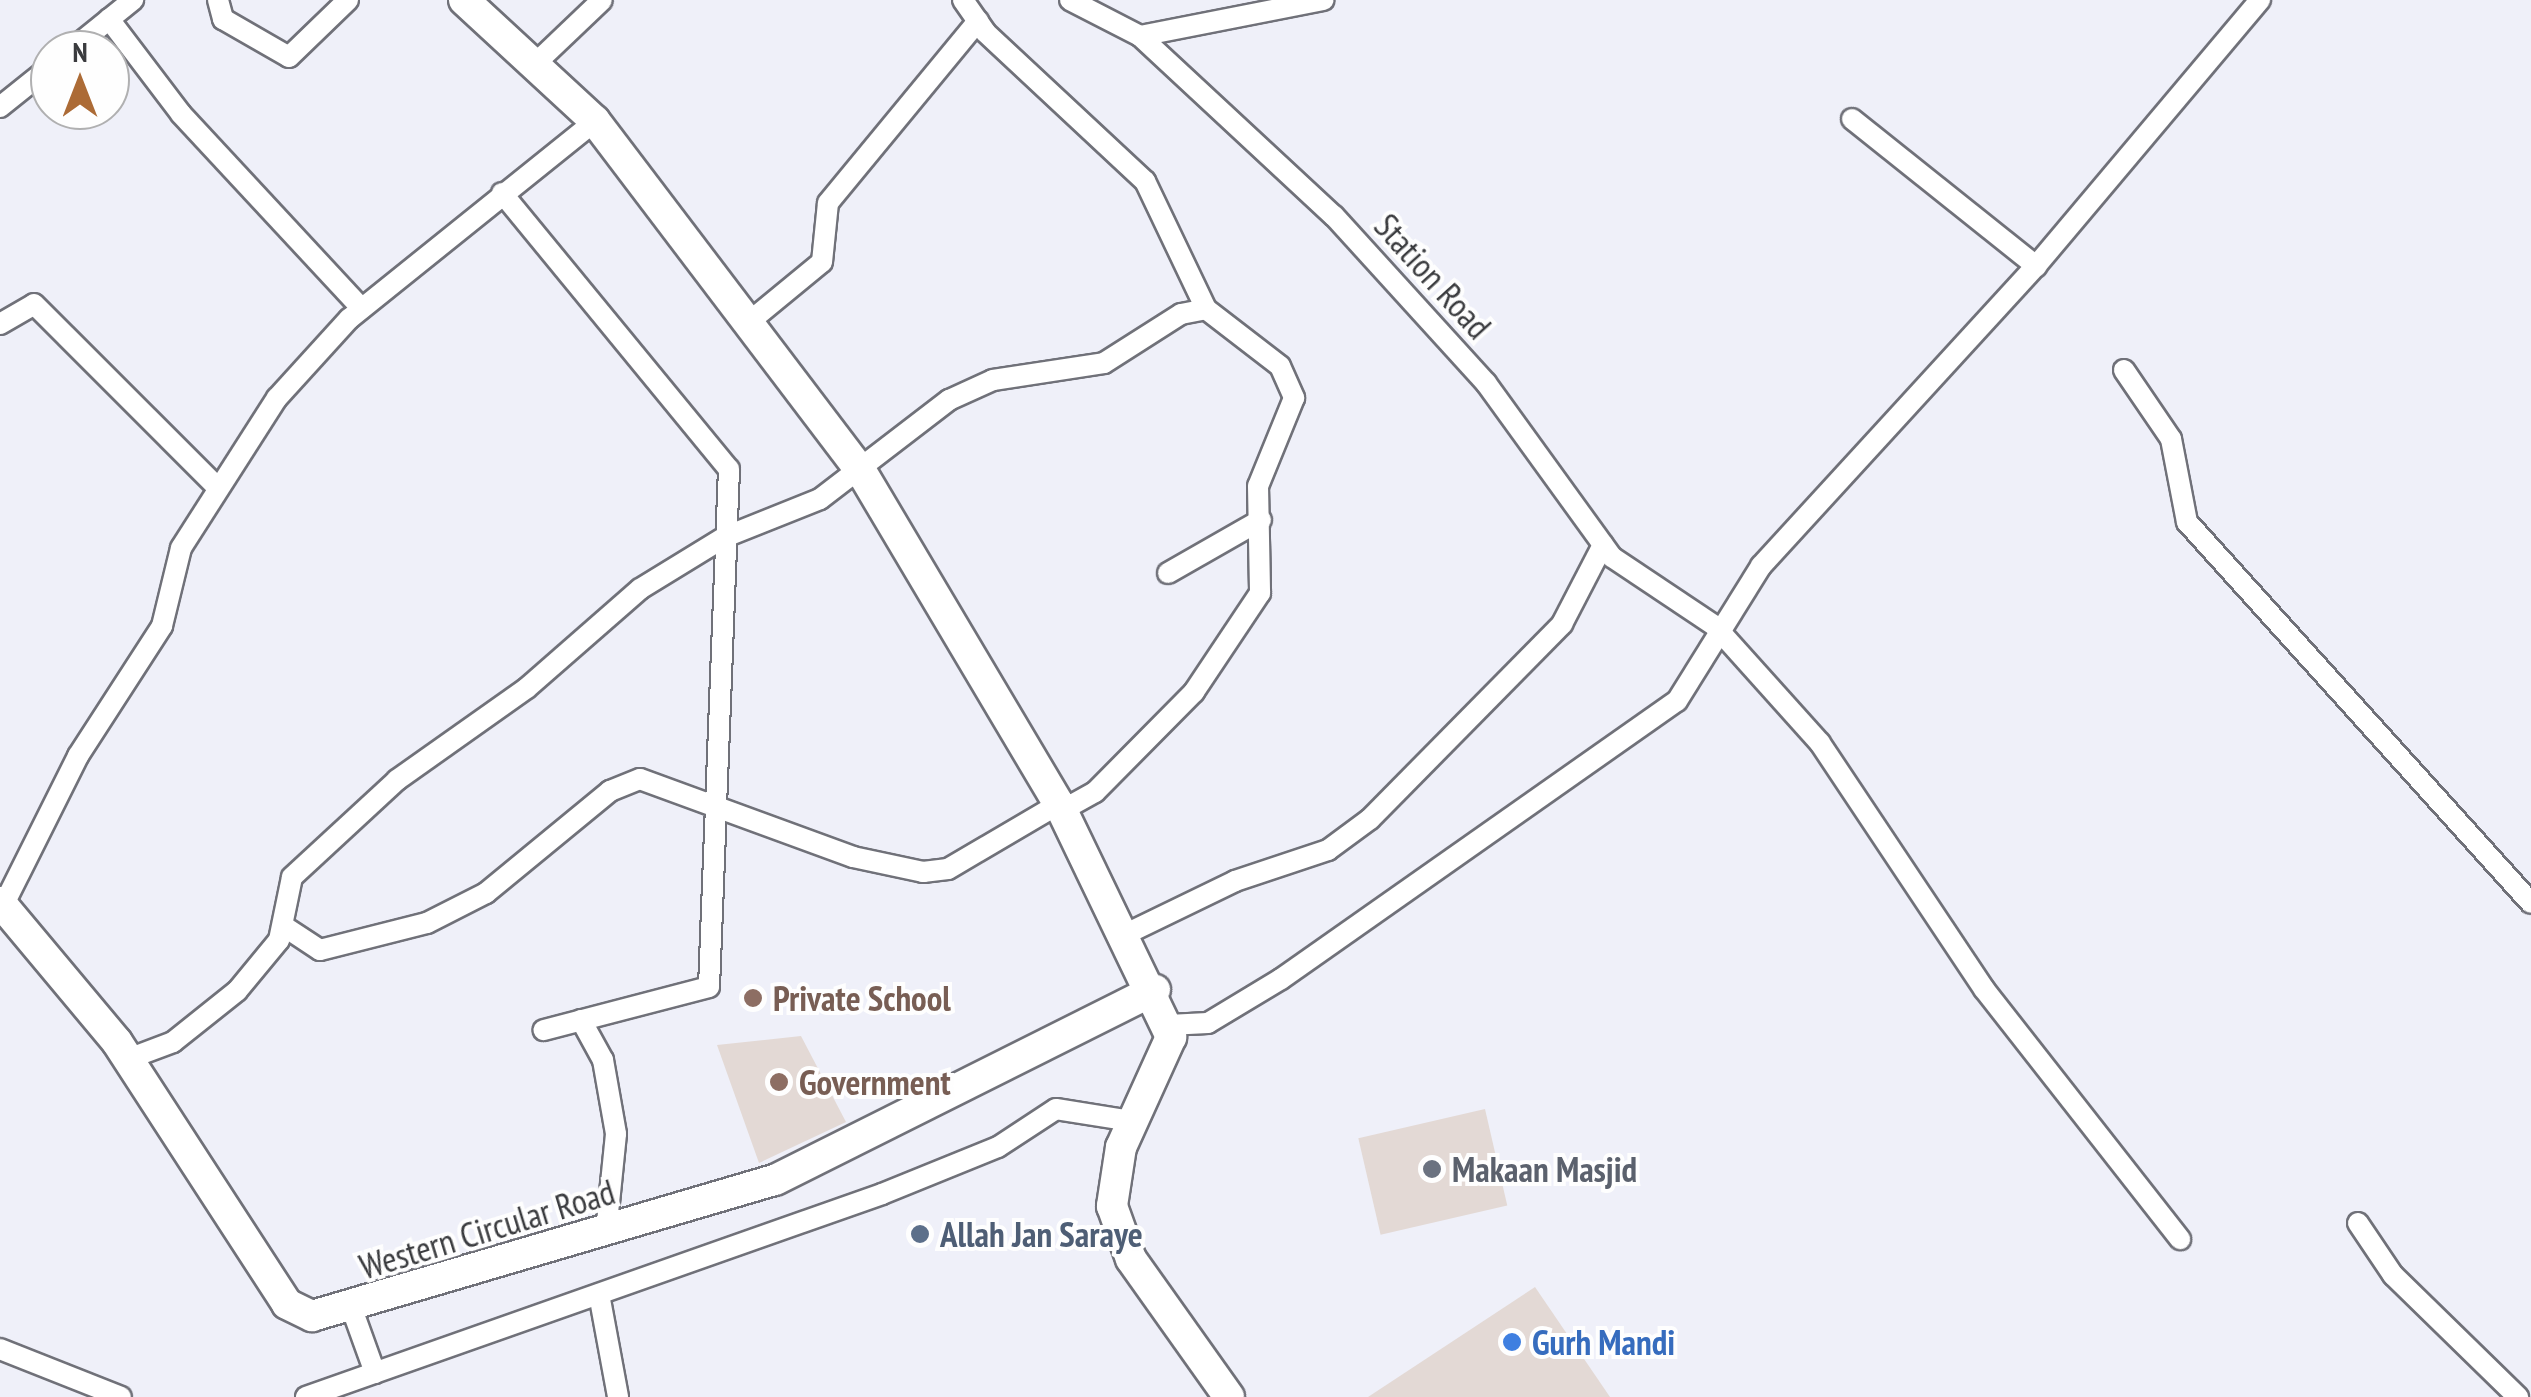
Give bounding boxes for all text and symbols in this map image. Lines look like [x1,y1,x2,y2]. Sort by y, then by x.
north arrow [30,30,130,130]
text: N [72,33,88,70]
street label: Station Road [1366,205,1500,347]
place label: Private School [773,977,951,1019]
marker: Private School [742,987,764,1009]
place label: Government [799,1061,951,1103]
marker: Government [768,1071,790,1093]
place label: Makaan Masjid [1452,1148,1637,1190]
marker: Makaan Masjid [1421,1158,1443,1180]
street label: Western Circular Road [354,1170,620,1288]
place label: Allah Jan Saraye [940,1213,1143,1255]
marker: Allah Jan Saraye [909,1223,931,1245]
place label: Gurh Mandi [1532,1321,1675,1363]
marker: Gurh Mandi [1501,1331,1523,1353]

